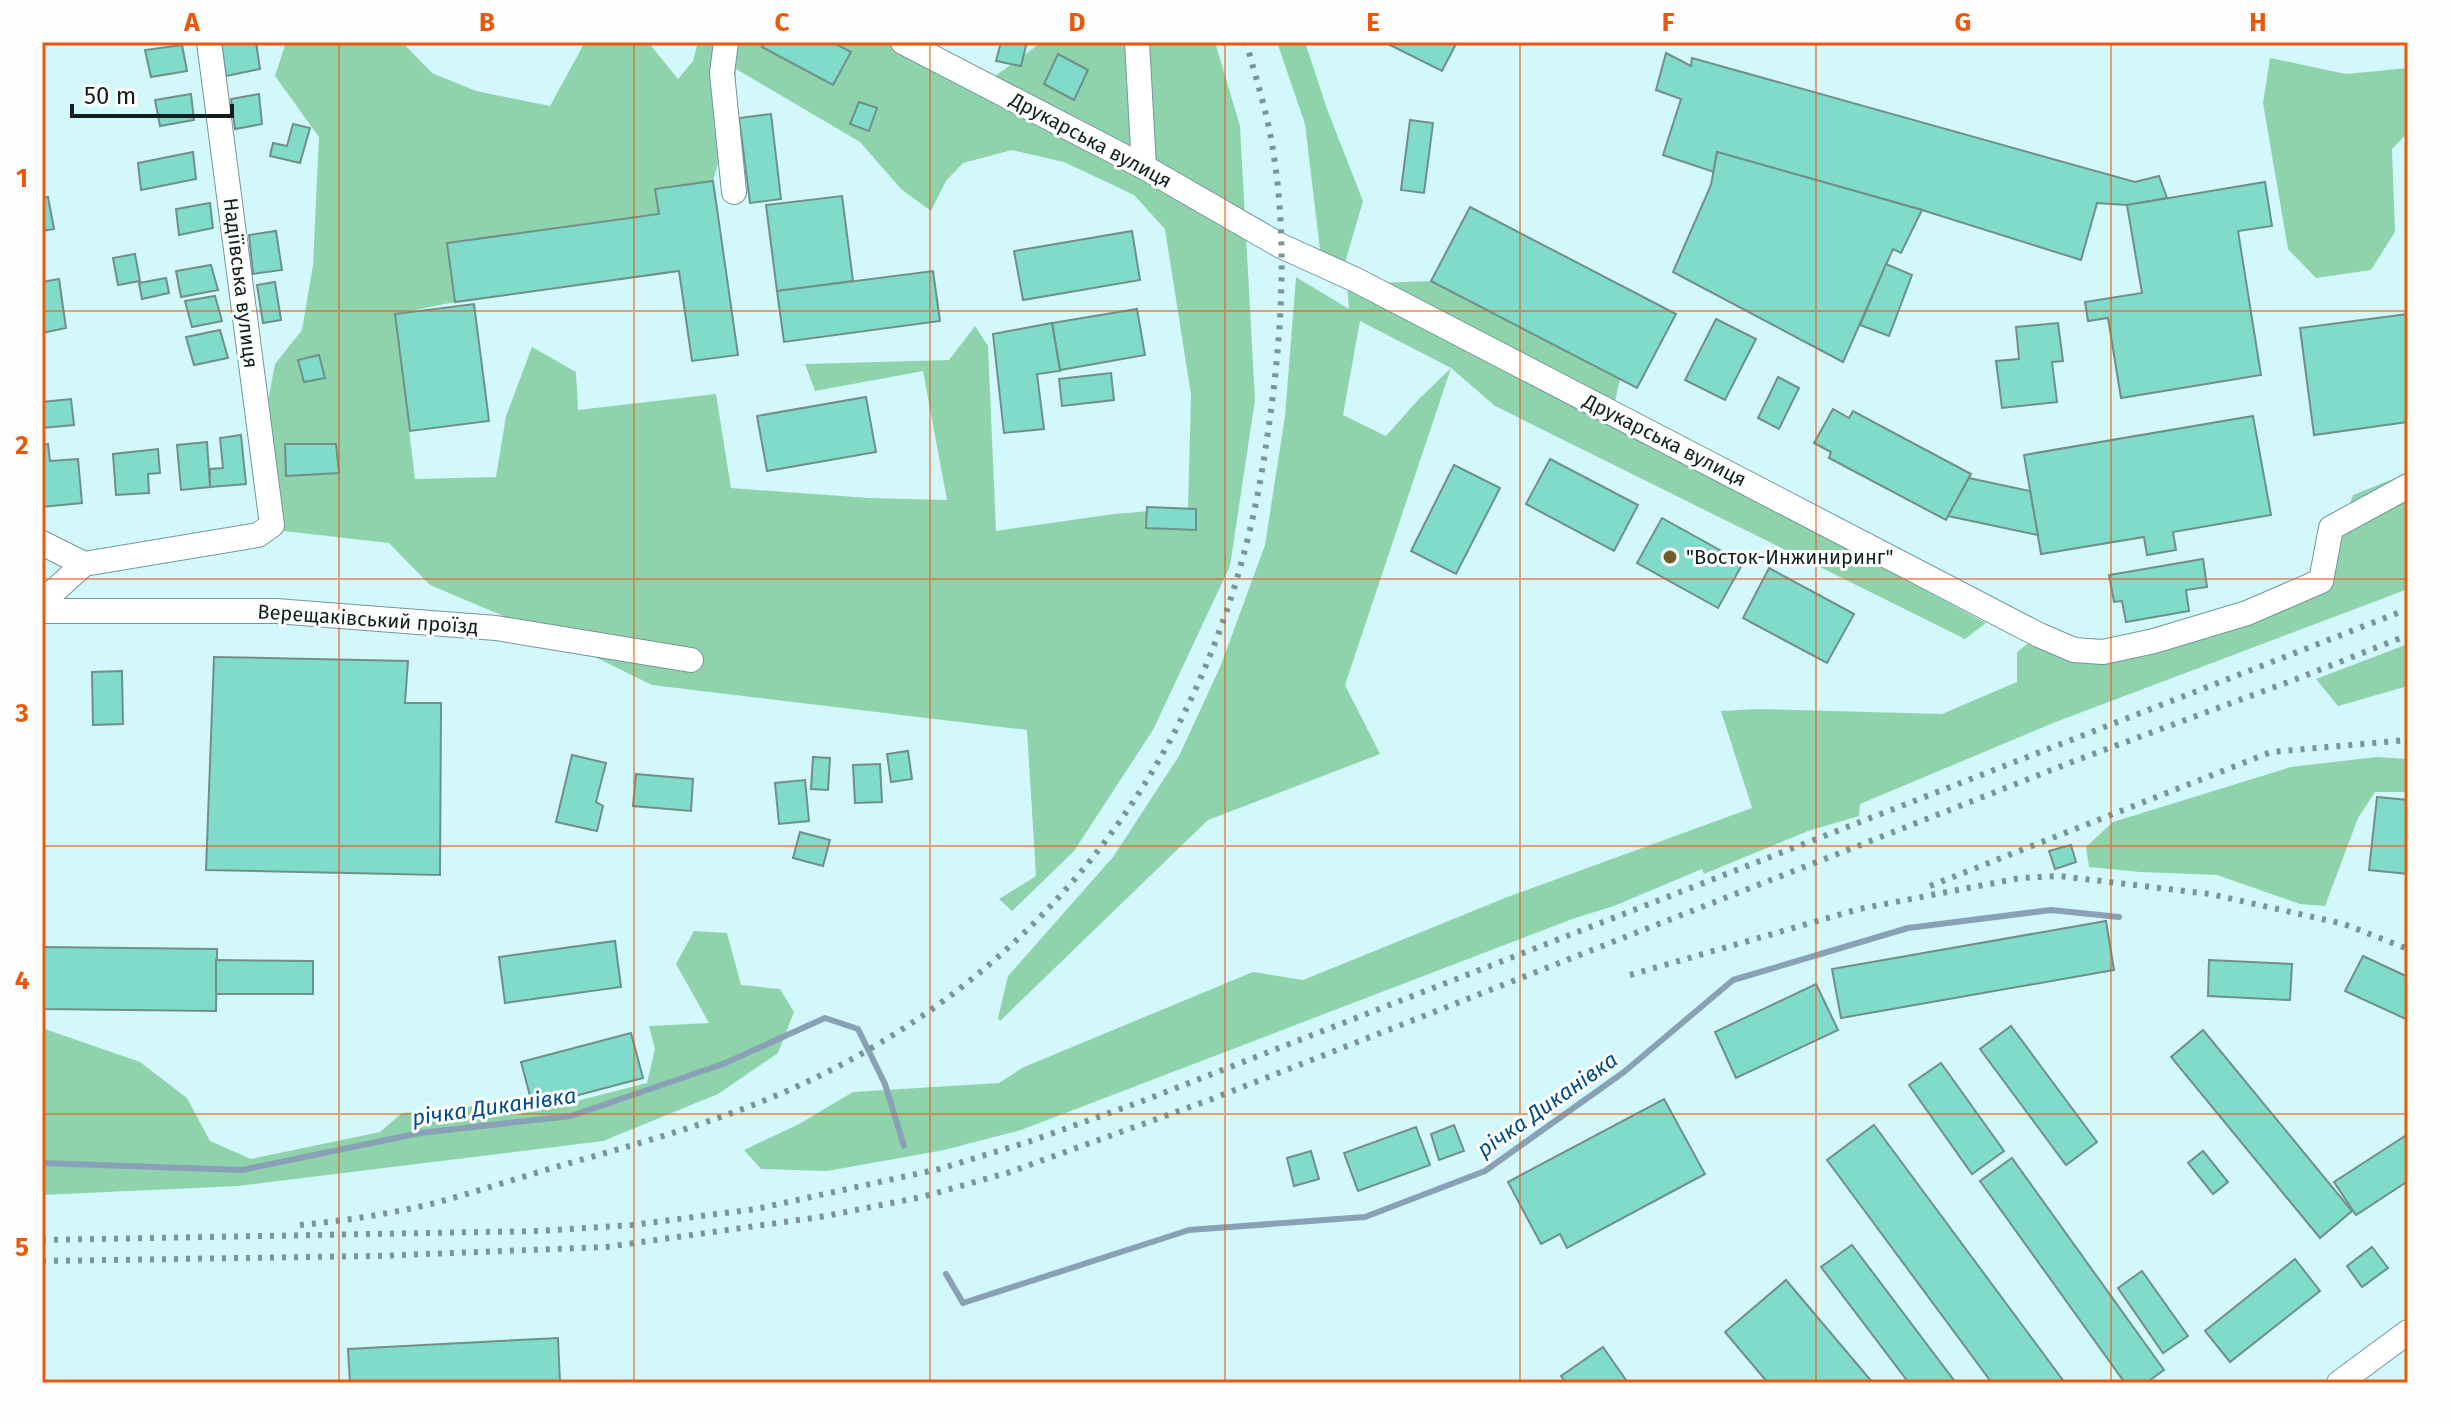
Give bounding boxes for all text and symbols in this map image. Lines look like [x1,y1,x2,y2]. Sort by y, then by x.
text: A [183,7,200,38]
text: B [479,7,495,38]
text: C [775,7,790,38]
text: D [1069,7,1086,38]
text: E [1366,7,1380,38]
text: F [1662,7,1675,38]
text: G [1955,7,1971,38]
text: H [2249,7,2267,38]
scale bar [72,68,232,118]
text: 50 m [84,82,136,110]
street label: Друкарська вулиця [1005,87,1176,193]
text: 1 [16,163,28,194]
street label: Надіївська вулиця [219,196,263,370]
street label: Друкарська вулиця [1579,388,1751,491]
text: 2 [15,430,29,461]
place label: "Восток-Инжиниринг" [1686,545,1893,569]
marker: "Восток-Инжиниринг" [1661,548,1679,566]
street label: Верещаківський проїзд [257,599,479,639]
text: 3 [14,698,29,729]
text: 4 [15,965,30,996]
water label: річка Диканівка [1472,1046,1623,1163]
water label: річка Диканівка [410,1082,578,1131]
text: 5 [15,1232,29,1263]

